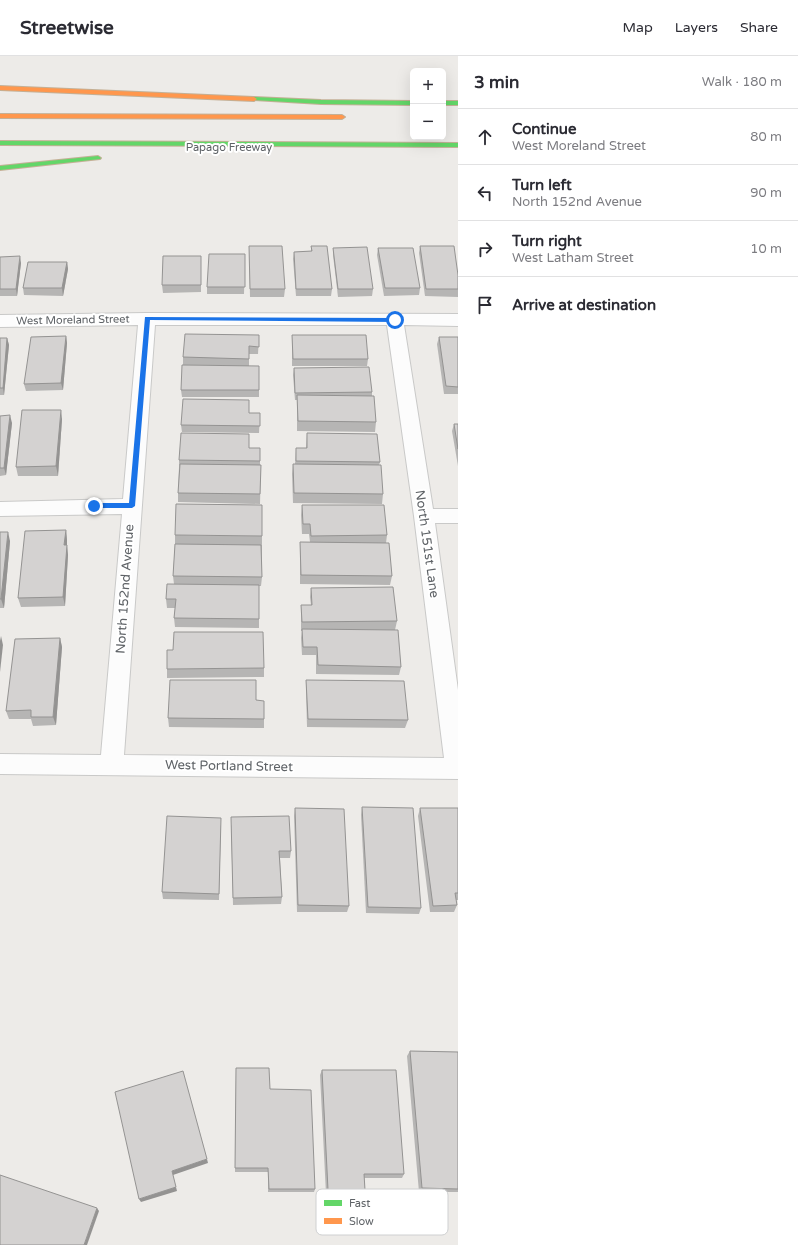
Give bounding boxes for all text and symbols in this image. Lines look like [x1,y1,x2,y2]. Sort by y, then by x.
text: Streetwise [20,17,114,39]
text: Map [623,19,653,36]
text: Layers [675,19,718,36]
text: Share [740,19,778,36]
map controls [410,68,446,140]
button: + [410,68,446,104]
text: 3 min [474,72,519,93]
text: Walk · 180 m [702,74,782,90]
button: − [410,104,446,140]
text: Continue [512,120,576,138]
icon: ahead [474,126,496,148]
text: 80 m [750,129,782,145]
text: West Moreland Street [512,138,646,154]
street label: Papago Freeway [186,141,272,154]
text: Turn left [512,176,572,194]
icon: left [474,182,496,204]
text: 90 m [750,185,782,201]
text: North 152nd Avenue [512,194,642,210]
text: Turn right [512,232,582,250]
icon: right [474,238,496,260]
text: 10 m [750,241,782,257]
text: West Latham Street [512,250,634,266]
icon: arrive [474,294,496,316]
text: Arrive at destination [512,296,656,314]
route start [386,311,404,329]
street label: West Moreland Street [16,313,130,327]
street label: North 151st Lane [412,489,442,599]
route end [85,497,103,515]
street label: North 152nd Avenue [112,524,138,654]
street label: West Portland Street [165,757,293,775]
legend [316,1189,448,1235]
text: Fast [349,1197,370,1210]
text: Slow [349,1215,374,1228]

